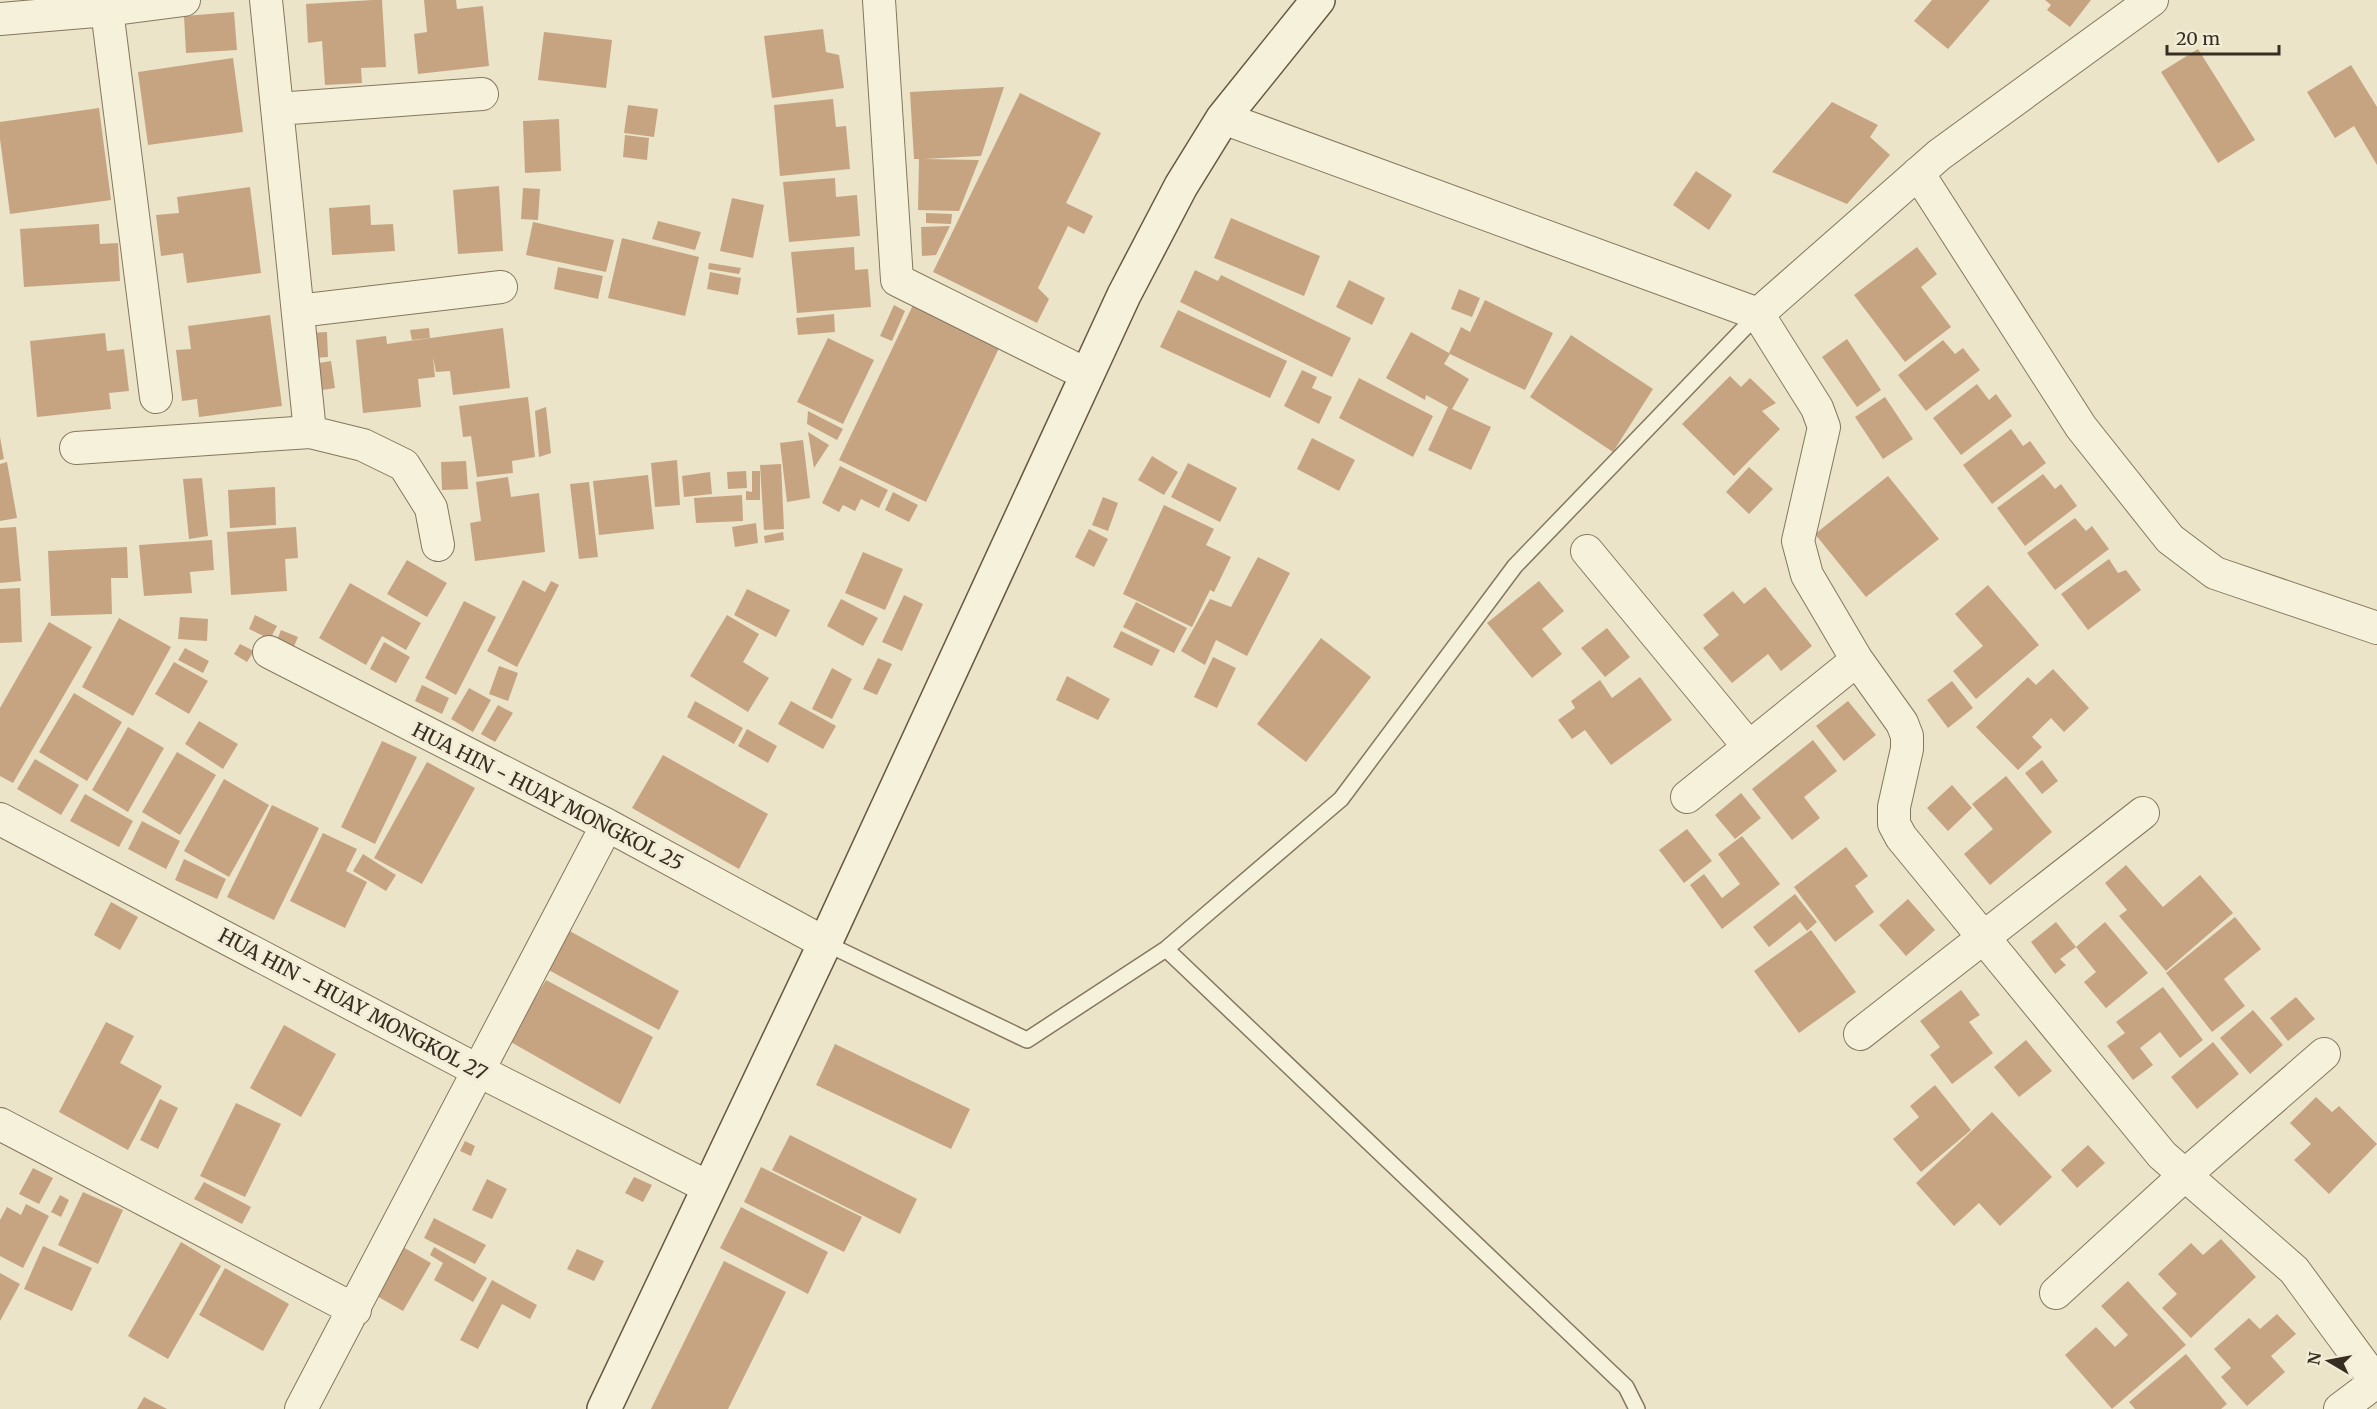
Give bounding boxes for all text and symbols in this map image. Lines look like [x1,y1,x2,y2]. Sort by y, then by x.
scale bar [2167,18,2280,56]
text: 20 m [2176,27,2220,50]
street label: HUA HIN - HUAY MONGKOL 25 [408,717,688,875]
street label: HUA HIN - HUAY MONGKOL 27 [214,922,492,1086]
north arrow [2299,1331,2359,1391]
text: N [2303,1350,2325,1366]

